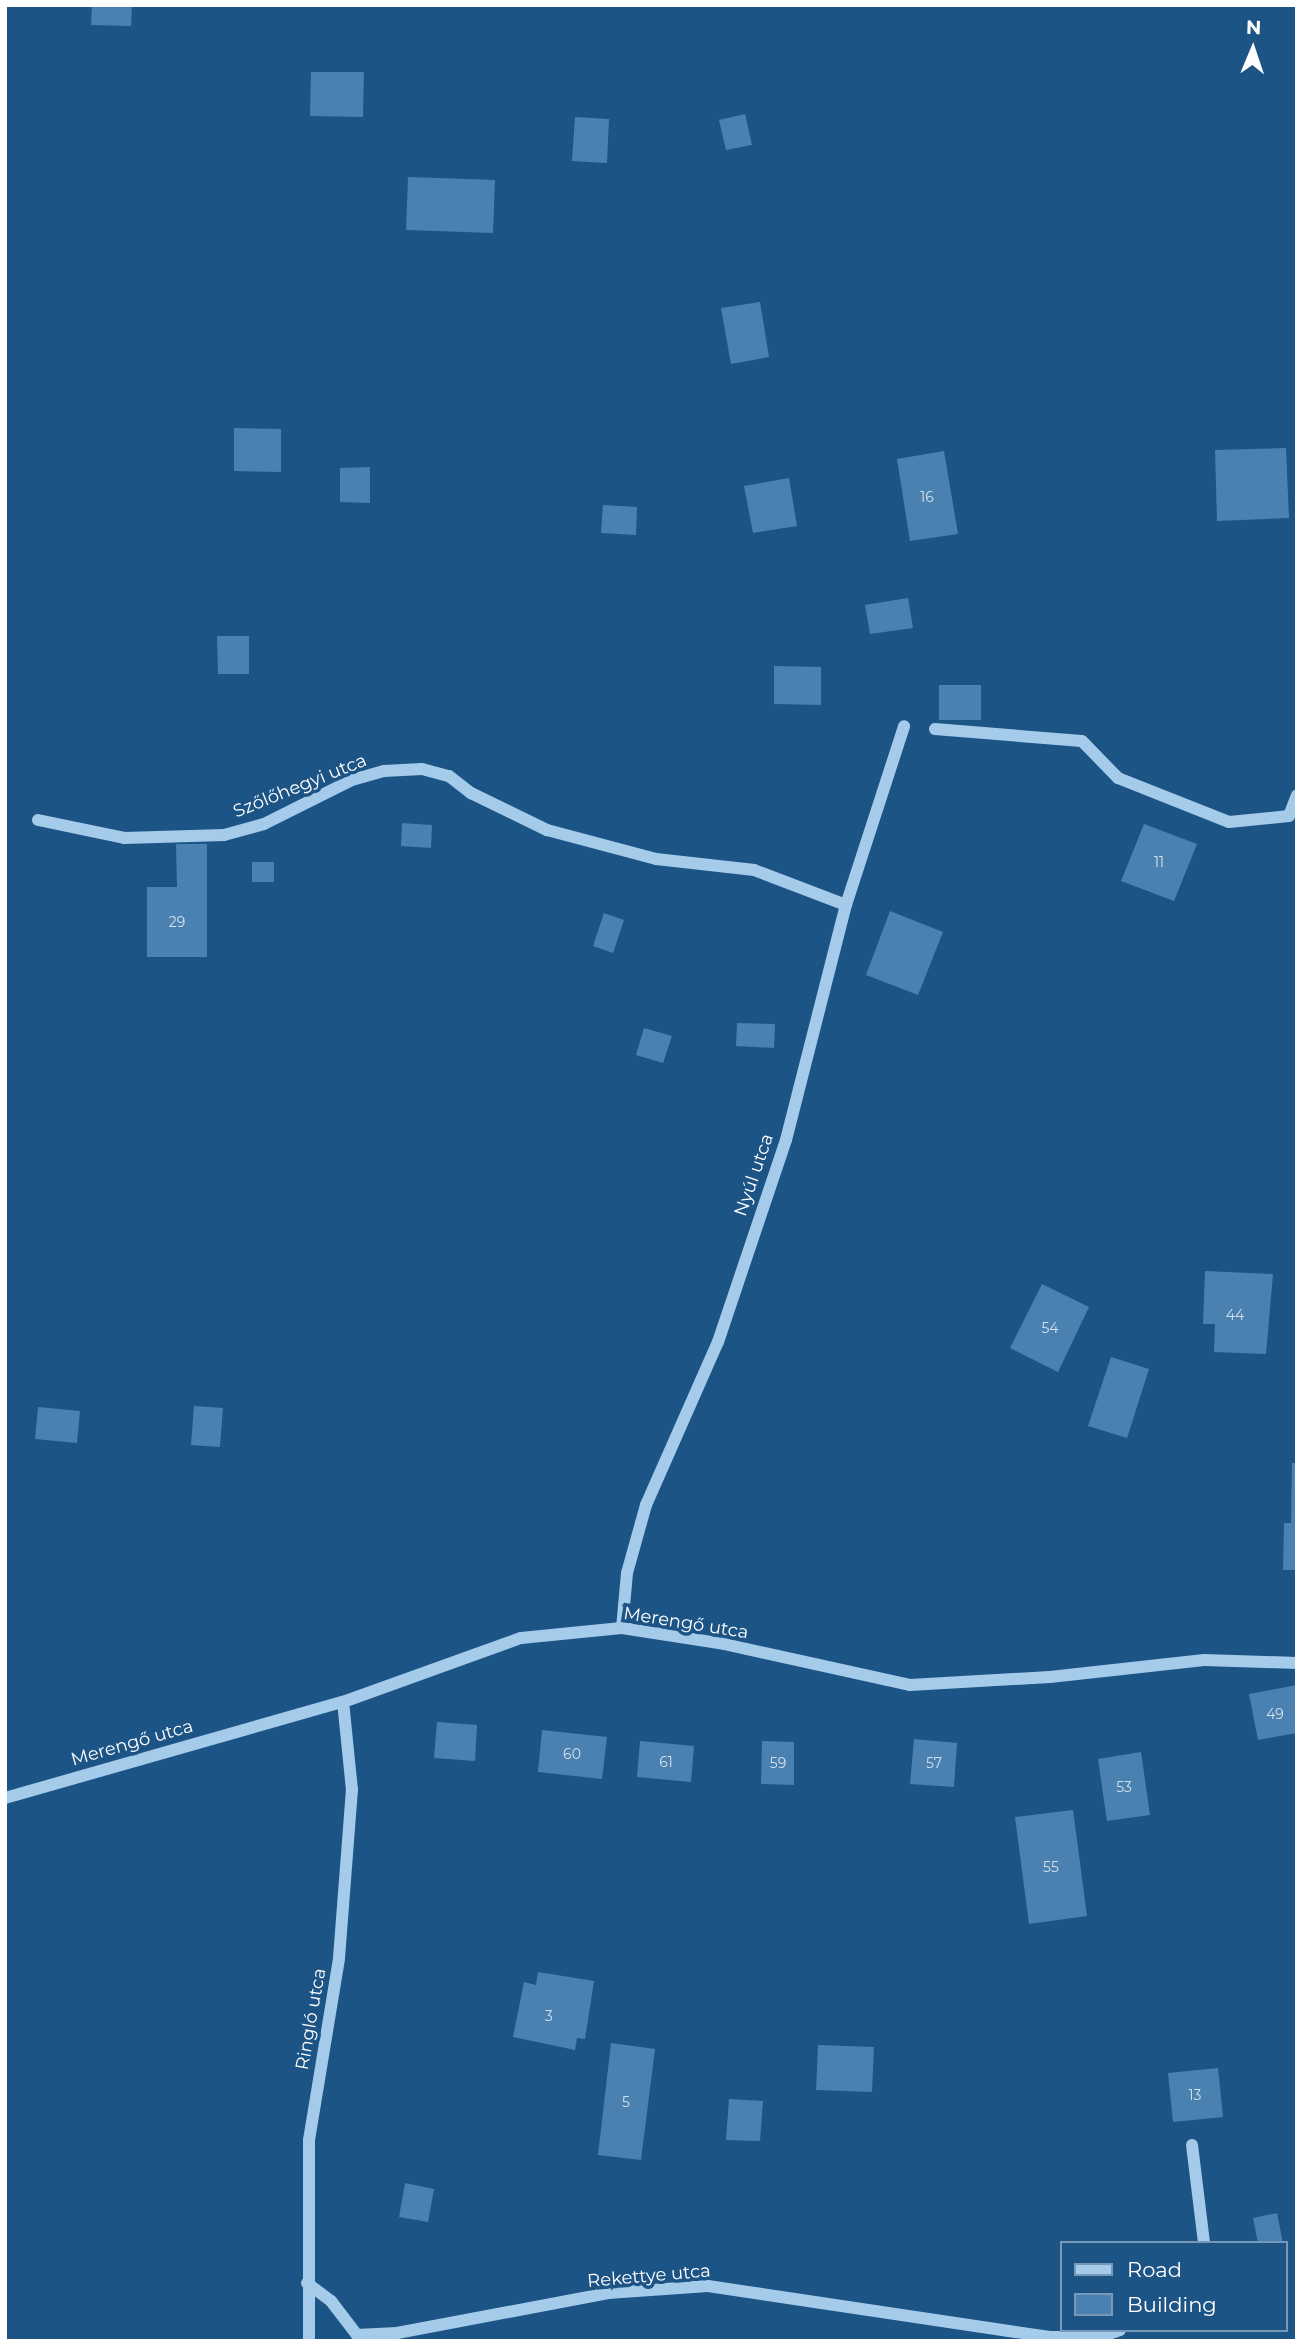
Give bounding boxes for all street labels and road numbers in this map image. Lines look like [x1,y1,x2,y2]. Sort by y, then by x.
street label: Szőlőhegyi utca [230,749,370,823]
street label: Nyúl utca [730,1131,778,1219]
street label: Merengő utca [622,1602,750,1644]
street label: Merengő utca [68,1715,196,1771]
street label: Ringló utca [291,1966,331,2072]
street label: Rekettye utca [586,2260,712,2292]

